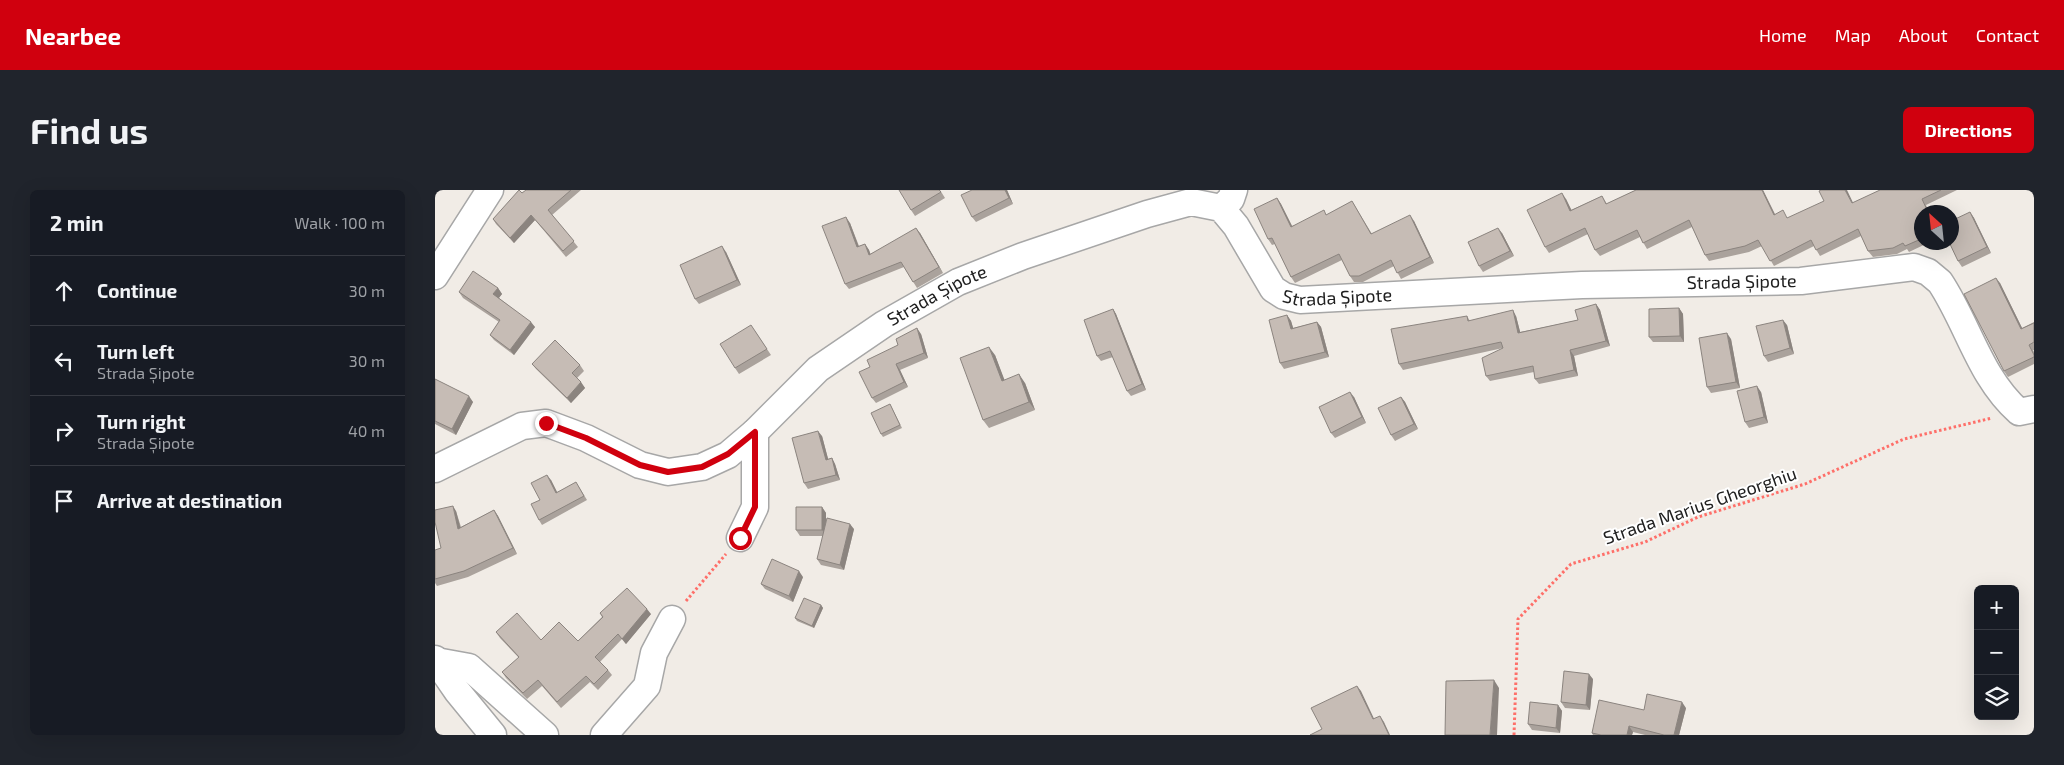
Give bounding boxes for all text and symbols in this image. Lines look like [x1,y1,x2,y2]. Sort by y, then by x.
text: Nearbee [25,21,121,50]
text: Home [1759,24,1807,46]
text: Map [1835,24,1871,46]
text: About [1899,24,1948,46]
text: Contact [1976,24,2039,46]
button: Directions [1903,107,2034,153]
text: Find us [30,109,148,151]
north arrow [1914,205,1959,250]
text: 2 min [50,210,104,235]
text: Walk · 100 m [294,213,385,232]
street label: Strada Șipote [883,260,990,330]
street label: Strada Șipote [1686,269,1797,293]
icon: ahead [50,277,78,305]
text: Continue [97,279,177,302]
text: 30 m [349,281,385,300]
street label: Strada Șipote [1280,283,1393,310]
text: Turn left [97,340,174,363]
icon: left [50,347,78,375]
text: 30 m [349,351,385,370]
text: Strada Șipote [97,363,195,382]
text: Turn right [97,410,185,433]
route end [535,412,558,435]
icon: right [50,417,78,445]
text: 40 m [348,421,385,440]
text: Strada Șipote [97,433,195,452]
street label: Strada Marius Gheorghiu [1600,462,1799,548]
icon: arrive [50,487,78,515]
text: Arrive at destination [97,489,282,512]
route start [729,527,752,550]
map controls [1974,585,2019,720]
button: + [1974,585,2019,630]
button: − [1974,630,2019,675]
button: layers [1974,675,2019,720]

